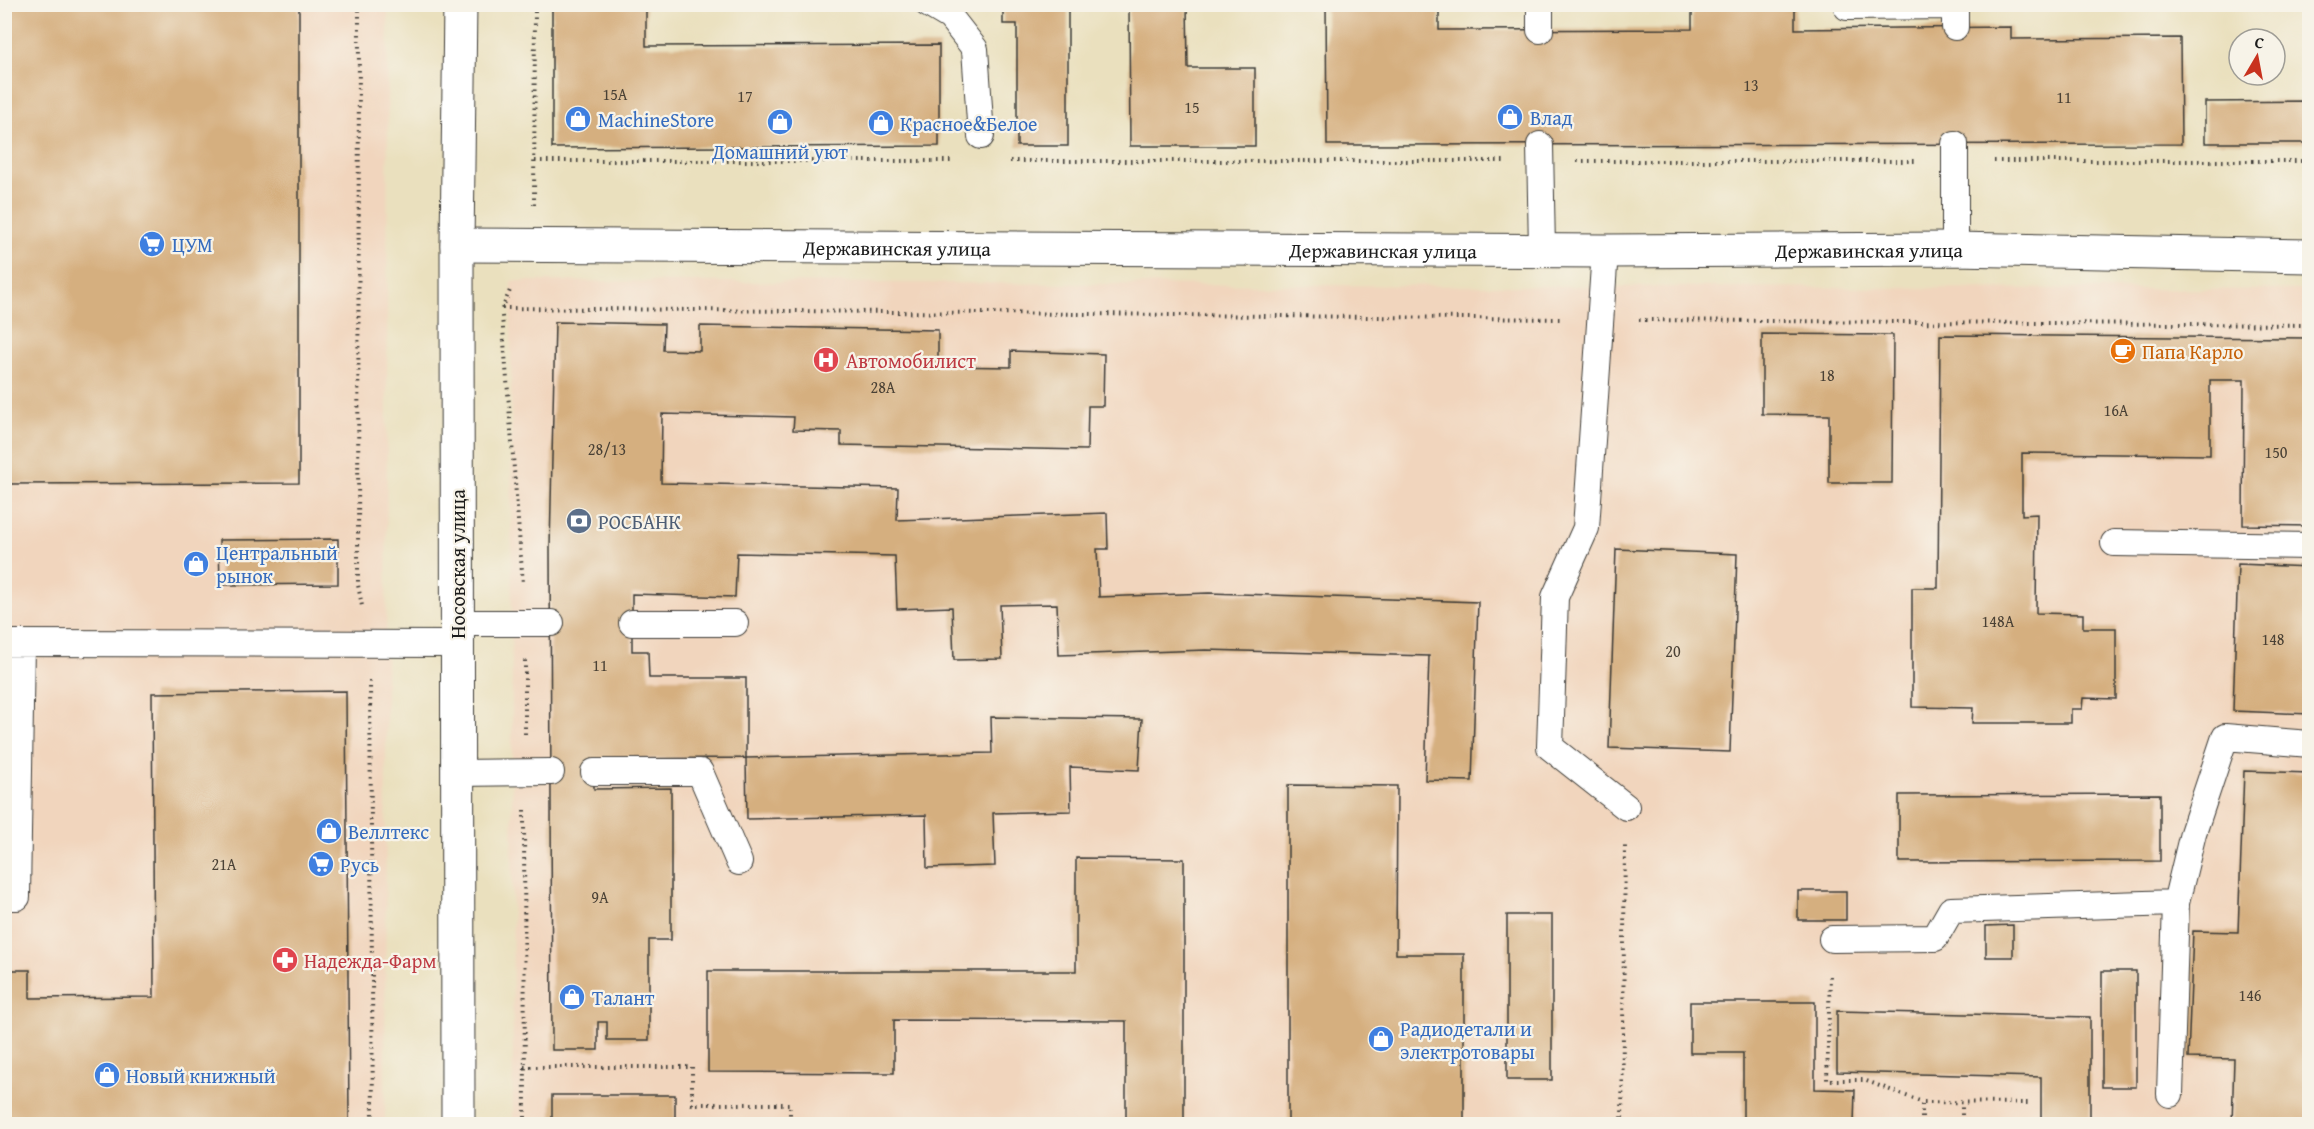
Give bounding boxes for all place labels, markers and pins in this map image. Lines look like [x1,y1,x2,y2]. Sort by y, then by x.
shop icon: Влад [1495,102,1525,132]
place label: Влад [1530,103,1573,132]
shop icon: MachineStore [563,104,593,134]
place label: MachineStore [598,105,714,134]
shop icon: Домашний уют [765,107,795,137]
shop icon: Красное&Белое [866,108,896,138]
place label: Красное&Белое [900,109,1038,138]
place label: Домашний уют [711,137,848,166]
supermarket icon: ЦУМ [137,229,167,259]
place label: ЦУМ [172,230,213,259]
cafe icon: Папа Карло [2108,336,2138,366]
place label: Папа Карло [2142,337,2243,366]
hospital icon: Автомобилист [811,345,841,375]
place label: Автомобилист [846,346,976,375]
bank icon: РОСБАНК [564,506,594,536]
place label: РОСБАНК [598,507,682,536]
place label: Центральный рынок [216,538,338,590]
shop icon: Центральный рынок [181,549,211,579]
shop icon: Веллтекс [314,816,344,846]
place label: Веллтекс [348,817,429,846]
supermarket icon: Русь [306,849,336,879]
place label: Русь [340,850,379,879]
pharmacy icon: Надежда-Фарм [270,945,300,975]
place label: Надежда-Фарм [304,946,437,975]
shop icon: Талант [557,982,587,1012]
place label: Талант [592,983,655,1012]
place label: Радиодетали и электротовары [1400,1014,1535,1066]
shop icon: Радиодетали и электротовары [1366,1024,1396,1054]
shop icon: Новый книжный [92,1060,122,1090]
place label: Новый книжный [126,1061,276,1090]

